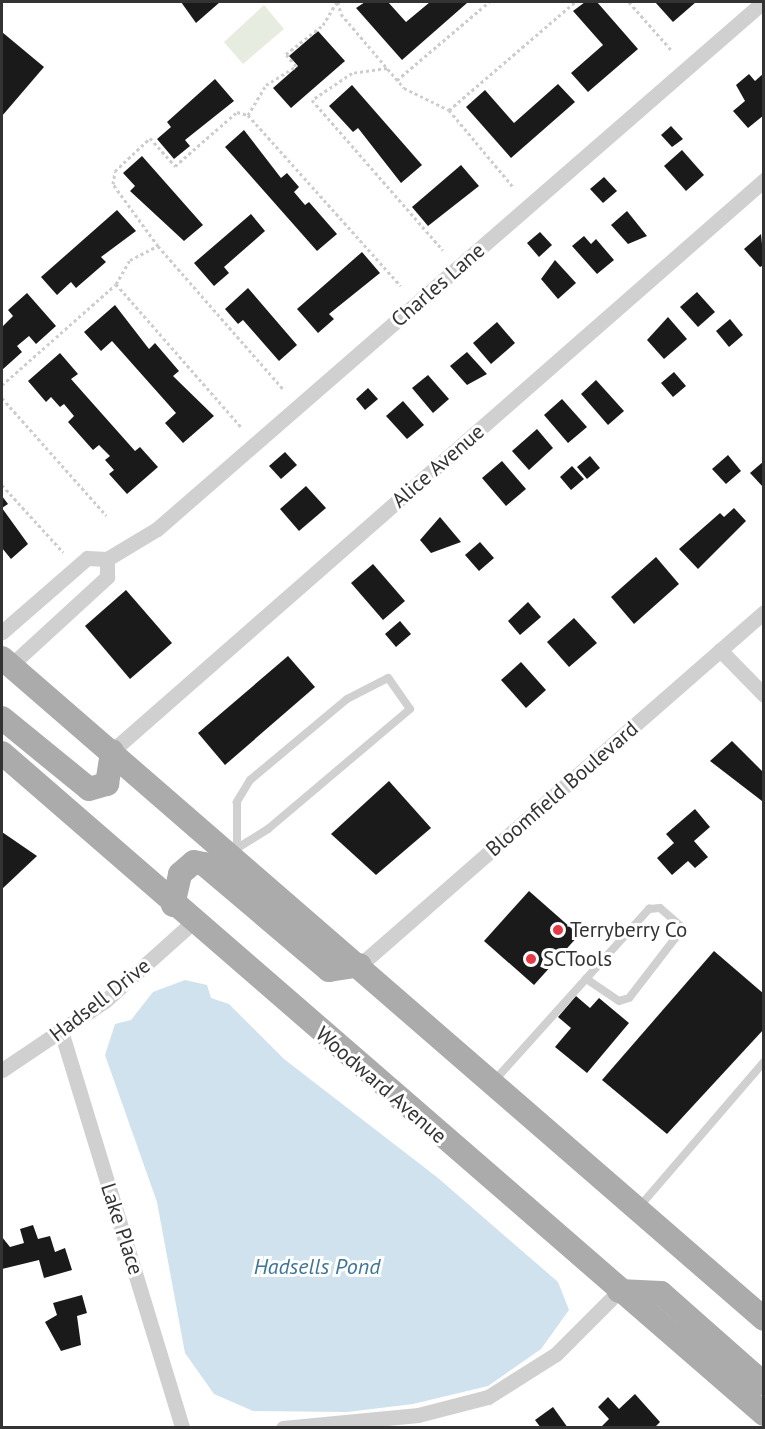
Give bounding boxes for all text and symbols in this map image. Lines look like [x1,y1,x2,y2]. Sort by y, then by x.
street label: Charles Lane [386,238,490,332]
street label: Alice Avenue [386,419,490,513]
street label: Bloomfield Boulevard [481,716,643,862]
place label: Terryberry Co [570,917,688,943]
marker: Terryberry Co [551,923,565,937]
place label: SCTools [543,946,612,972]
marker: SCTools [524,952,538,966]
street label: Hadsell Drive [45,953,155,1047]
street label: Woodward Avenue [310,1021,452,1149]
street label: Lake Place [95,1180,149,1278]
water label: Hadsells Pond [254,1254,380,1280]

